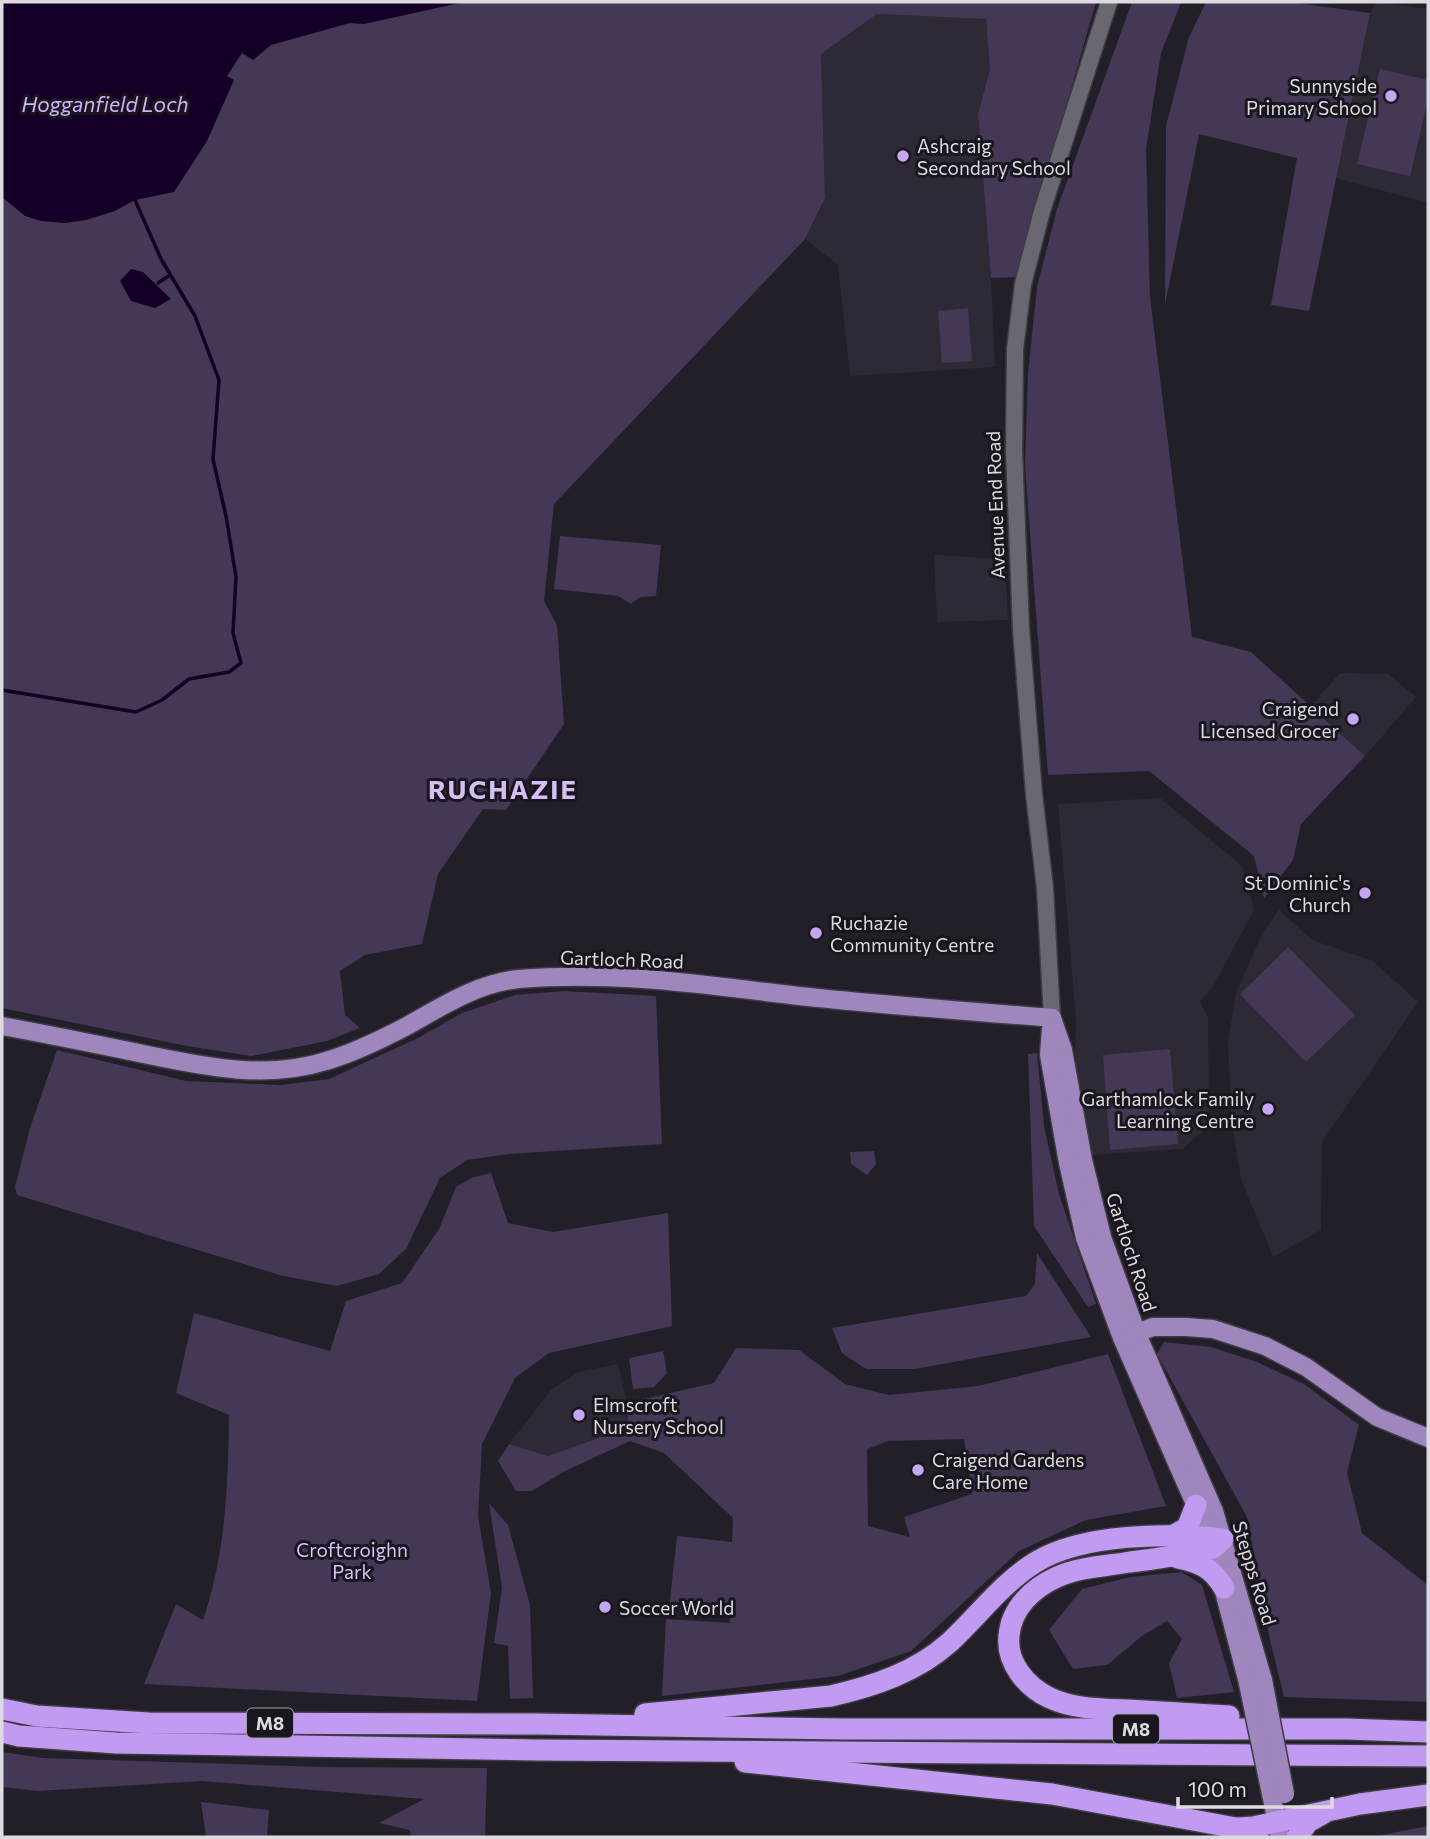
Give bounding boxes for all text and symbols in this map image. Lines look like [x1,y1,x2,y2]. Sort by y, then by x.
place label: Sunnyside Primary School [1246,74,1377,119]
marker: Sunnyside Primary School [1383,88,1399,104]
water label: Hogganfield Loch [21,91,189,116]
place label: Ashcraig Secondary School [917,134,1071,179]
marker: Ashcraig Secondary School [895,148,911,164]
street label: Avenue End Road [981,431,1009,579]
place label: Craigend Licensed Grocer [1200,697,1339,742]
marker: Craigend Licensed Grocer [1345,711,1361,727]
district label: RUCHAZIE [428,773,578,804]
place label: St Dominic's Church [1244,871,1351,916]
marker: St Dominic's Church [1357,885,1373,901]
place label: Ruchazie Community Centre [830,911,994,956]
marker: Ruchazie Community Centre [808,925,824,941]
street label: Gartloch Road [560,945,684,973]
place label: Garthamlock Family Learning Centre [1081,1087,1254,1132]
marker: Garthamlock Family Learning Centre [1260,1101,1276,1117]
street label: Gartloch Road [1102,1190,1162,1314]
place label: Elmscroft Nursery School [593,1393,724,1438]
marker: Elmscroft Nursery School [571,1407,587,1423]
place label: Craigend Gardens Care Home [932,1448,1085,1493]
marker: Craigend Gardens Care Home [910,1462,926,1478]
street label: Stepps Road [1228,1518,1282,1628]
park label: Croftcroighn Park [296,1538,408,1583]
place label: Soccer World [619,1596,734,1619]
marker: Soccer World [597,1599,613,1615]
road number: M8 [247,1708,293,1738]
road number: M8 [1113,1714,1159,1744]
scale bar [1178,1766,1332,1810]
text: 100 m [1188,1776,1247,1801]

